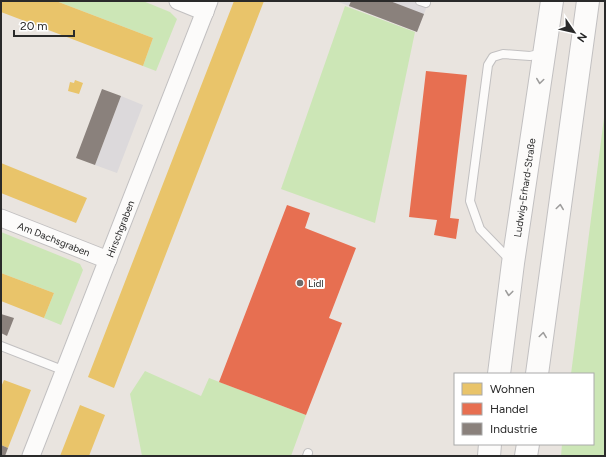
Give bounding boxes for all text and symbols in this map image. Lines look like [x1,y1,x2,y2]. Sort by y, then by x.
scale bar [14,12,74,38]
north arrow [554,12,594,52]
text: 20 m [20,19,48,33]
text: N [574,30,590,44]
one-way arrow [536,78,545,84]
street label: Ludwig-Erhard-Straße [510,137,538,238]
street label: Hirschgraben [103,198,137,259]
one-way arrow [555,203,564,210]
street label: Am Dachsgraben [16,219,93,259]
place label: Lidl [308,277,324,290]
marker: Lidl [295,278,305,288]
one-way arrow [505,290,514,296]
one-way arrow [538,332,547,338]
legend [454,373,594,445]
text: Wohnen [490,382,535,396]
text: Handel [490,402,528,416]
text: Industrie [490,422,538,436]

